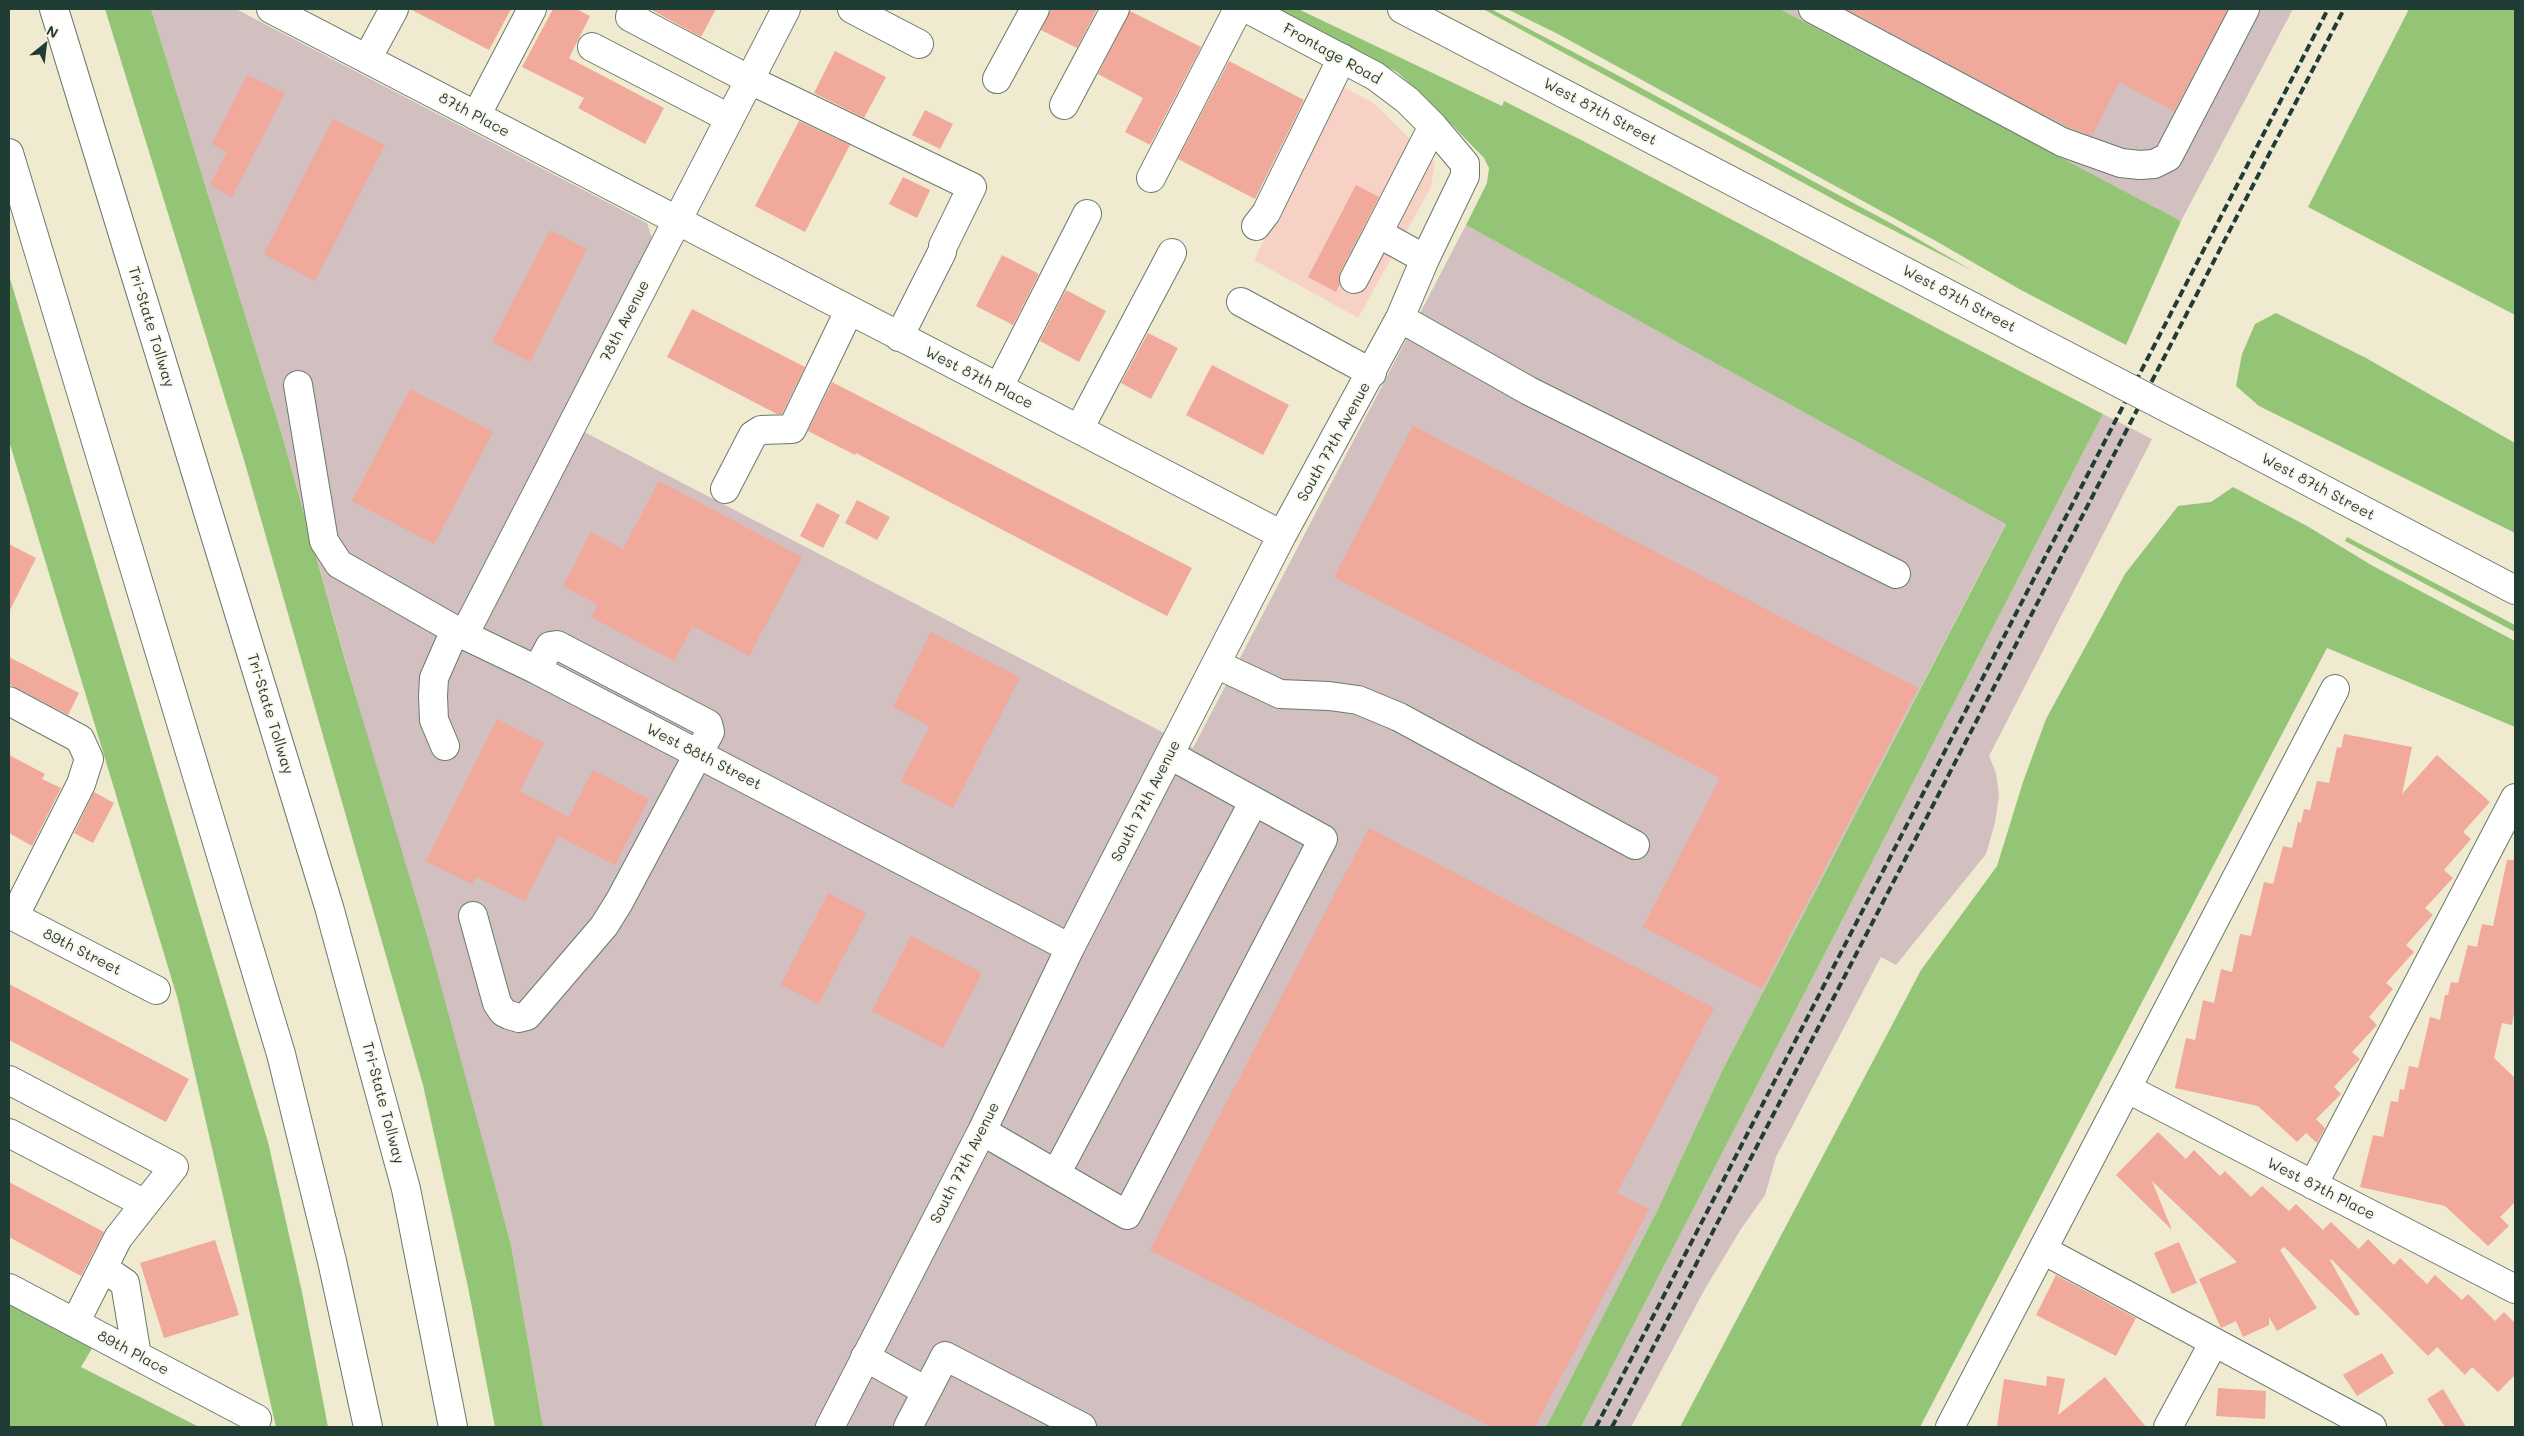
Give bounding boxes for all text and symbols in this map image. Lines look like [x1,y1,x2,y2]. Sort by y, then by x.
north arrow [20,20,70,70]
street label: Frontage Road [1280,20,1384,88]
text: N [43,21,62,42]
street label: West 87th Street [1540,74,1660,150]
street label: 87th Place [435,89,513,141]
street label: West 87th Street [1899,261,2019,337]
street label: Tri-State Tollway [124,264,178,390]
street label: 78th Avenue [597,277,653,365]
street label: West 87th Place [922,343,1036,413]
street label: South 77th Avenue [1294,379,1374,505]
street label: West 87th Street [2258,449,2378,525]
street label: Tri-State Tollway [243,651,297,777]
street label: West 88th Street [643,720,765,794]
street label: South 77th Avenue [1108,737,1184,865]
street label: 89th Street [40,925,124,979]
street label: Tri-State Tollway [358,1040,408,1166]
street label: South 77th Avenue [927,1099,1003,1227]
street label: West 87th Place [2264,1154,2378,1224]
street label: 89th Place [94,1327,172,1379]

